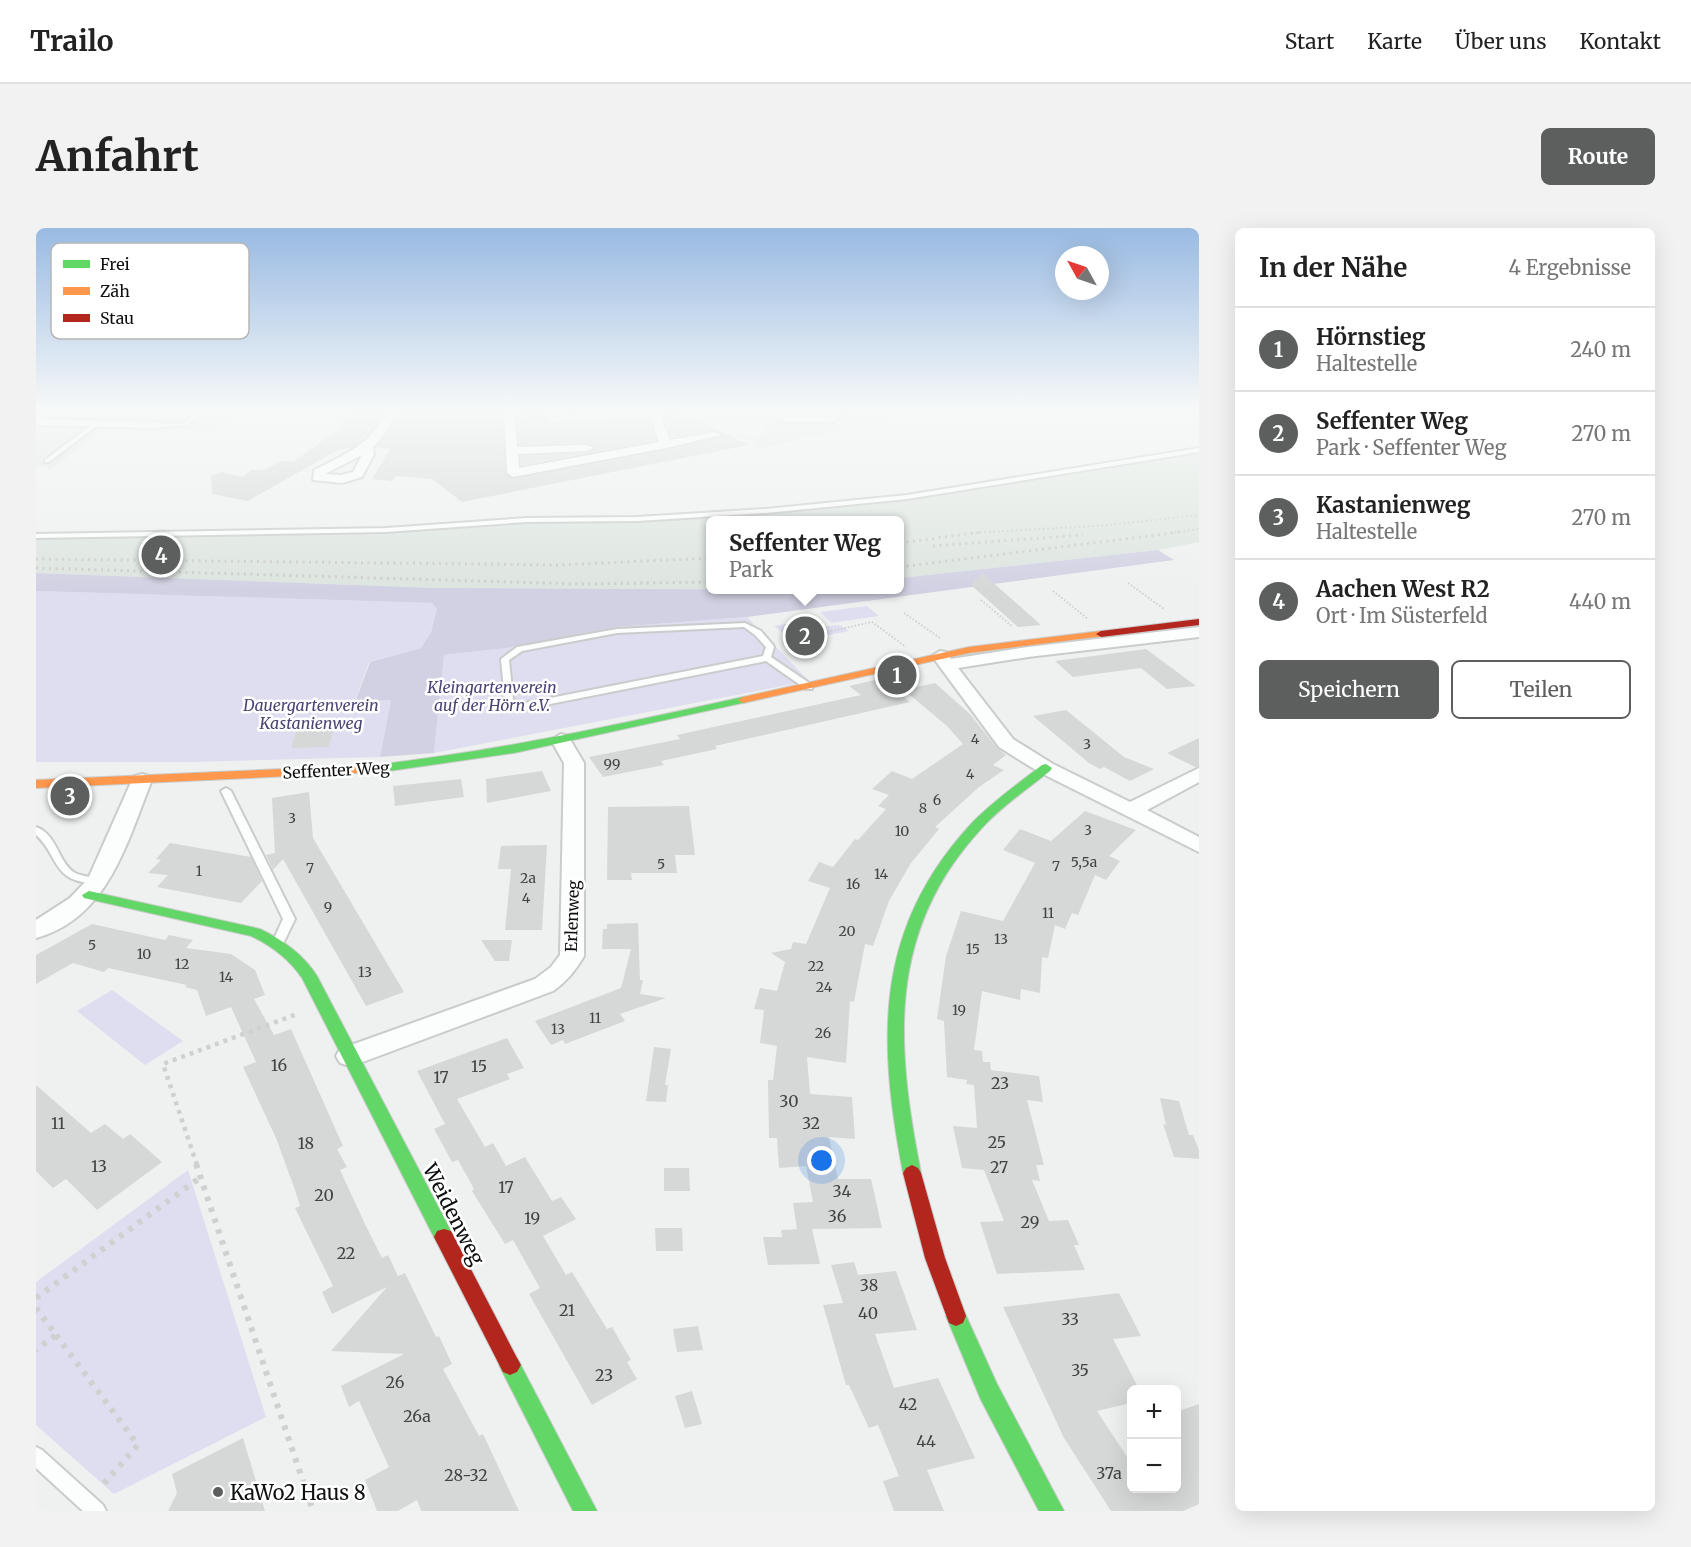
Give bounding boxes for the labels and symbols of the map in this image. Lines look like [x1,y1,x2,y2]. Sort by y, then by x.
legend [51,243,249,339]
north arrow [1055,246,1109,300]
text: Frei [100,254,130,274]
text: Zäh [100,281,130,301]
text: Stau [100,308,134,328]
pin: 4 [142,532,180,578]
pin: 2 [786,614,824,658]
pin: 1 [878,652,916,698]
park label: Kleingartenverein auf der Hörn e.V. [426,677,557,715]
park label: Dauergartenverein Kastanienweg [242,695,379,733]
house number: 4 [971,730,980,748]
house number: 3 [1083,735,1091,753]
house number: 99 [604,755,620,773]
street label: Seffenter Weg [282,757,391,783]
house number: 4 [966,765,975,783]
pin: 3 [51,774,90,818]
house number: 6 [933,791,941,809]
house number: 8 [919,799,927,817]
house number: 3 [288,809,296,827]
house number: 3 [1084,821,1092,839]
house number: 10 [895,822,909,840]
house number: 5,5a [1071,853,1098,871]
house number: 5 [657,855,665,873]
house number: 7 [1052,857,1060,875]
house number: 7 [306,859,314,877]
house number: 1 [196,862,202,880]
house number: 14 [874,865,888,883]
house number: 2a [520,869,536,887]
house number: 16 [846,875,860,893]
street label: Erlenweg [561,879,583,952]
house number: 4 [522,889,531,907]
house number: 9 [324,898,332,916]
house number: 11 [1042,904,1054,922]
house number: 20 [838,922,856,940]
house number: 13 [994,930,1008,948]
house number: 5 [88,936,96,954]
house number: 15 [966,940,980,958]
house number: 10 [137,945,151,963]
house number: 12 [175,955,189,973]
house number: 22 [808,957,824,975]
house number: 13 [358,963,372,981]
house number: 14 [219,968,233,986]
house number: 24 [816,978,833,996]
house number: 19 [952,1001,966,1019]
house number: 11 [589,1009,601,1027]
house number: 13 [551,1020,565,1038]
house number: 26 [815,1024,831,1042]
house number: 16 [271,1055,287,1075]
house number: 15 [471,1056,487,1076]
house number: 17 [433,1067,449,1087]
house number: 23 [991,1073,1009,1093]
house number: 30 [779,1091,799,1111]
house number: 11 [51,1113,65,1133]
house number: 32 [802,1113,820,1133]
house number: 25 [988,1132,1006,1152]
house number: 18 [298,1133,314,1153]
your location [807,1146,836,1175]
house number: 13 [91,1156,107,1176]
house number: 27 [990,1157,1008,1177]
street label: Weidenweg [417,1158,490,1269]
house number: 17 [498,1177,514,1197]
house number: 34 [833,1181,852,1201]
house number: 20 [314,1185,334,1205]
house number: 36 [828,1206,847,1226]
house number: 19 [524,1208,540,1228]
house number: 29 [1021,1212,1039,1232]
house number: 22 [337,1243,355,1263]
house number: 38 [860,1275,878,1295]
house number: 21 [559,1300,575,1320]
house number: 40 [858,1303,878,1323]
house number: 33 [1061,1309,1079,1329]
house number: 35 [1071,1360,1089,1380]
house number: 23 [595,1365,613,1385]
house number: 26 [386,1372,405,1392]
house number: 42 [899,1394,917,1414]
house number: 26a [403,1406,431,1426]
house number: 44 [916,1431,936,1451]
house number: 37a [1096,1463,1122,1483]
house number: 28-32 [444,1465,488,1485]
place label: KaWo2 Haus 8 [230,1480,366,1505]
marker: KaWo2 Haus 8 [211,1485,225,1499]

